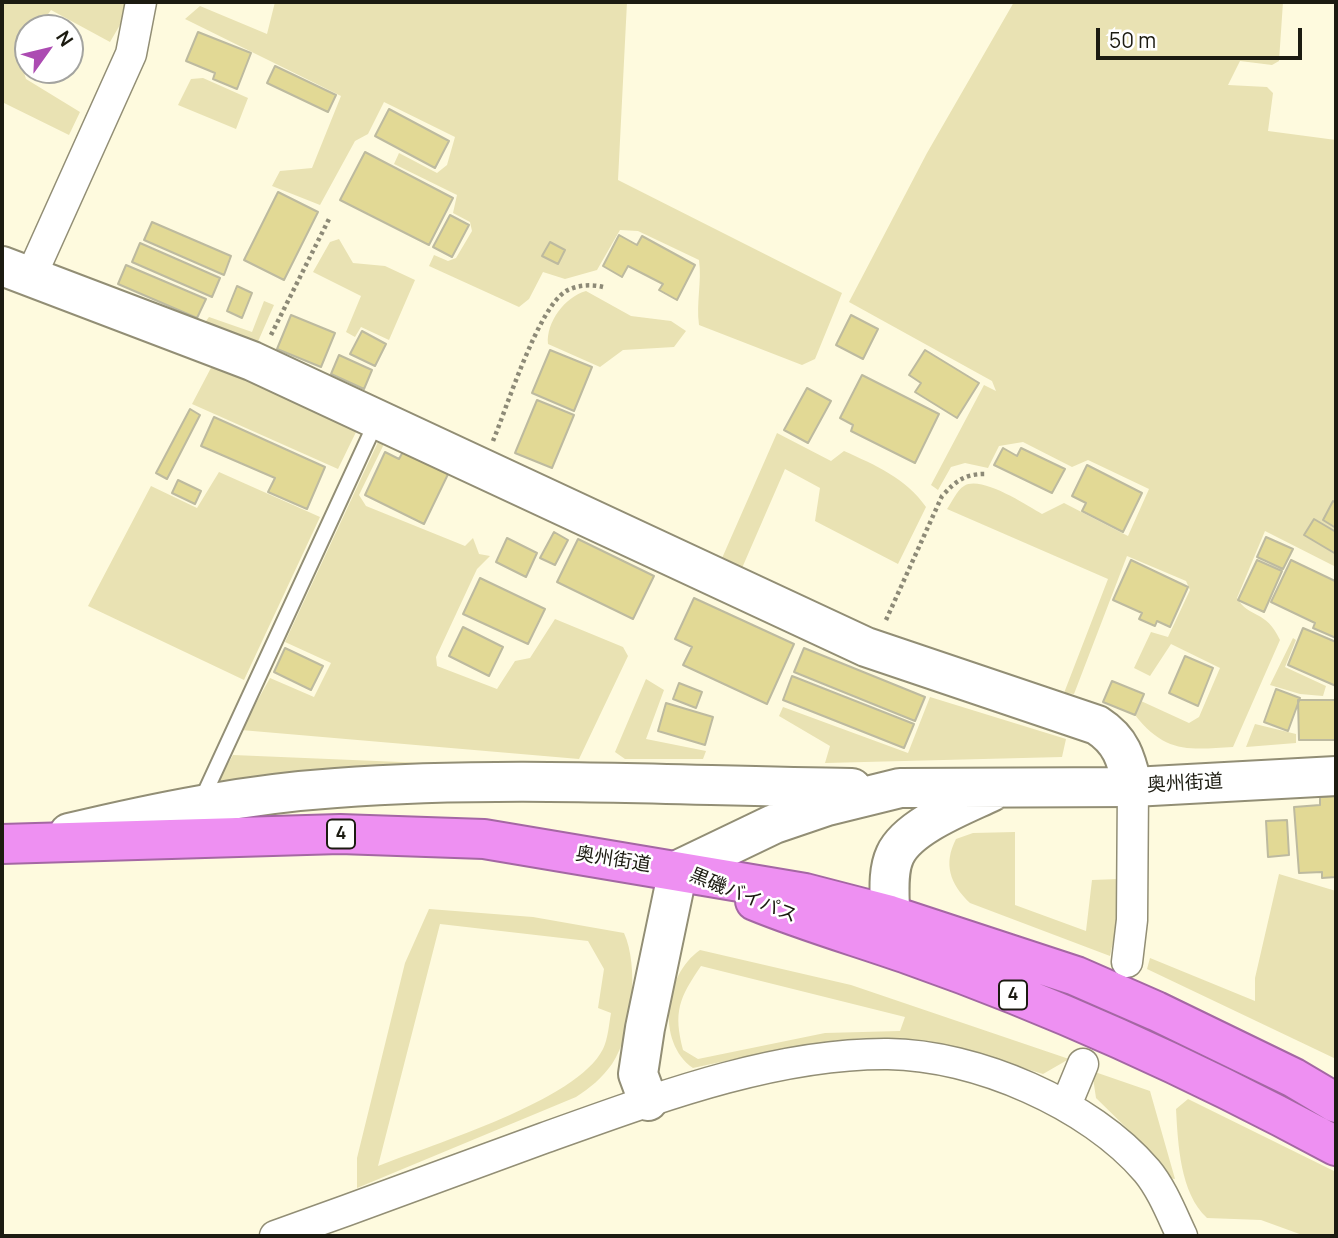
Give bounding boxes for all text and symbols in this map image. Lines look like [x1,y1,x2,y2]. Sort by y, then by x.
north arrow [14,14,84,84]
scale bar [1100,14,1306,58]
text: N [50,25,79,51]
text: 50 m [1109,26,1156,54]
street label: 奥州街道 [1146,771,1224,797]
road number: 4 [327,820,355,848]
street label: 奥州街道 [574,843,652,877]
street label: 黒磯バイパス [686,864,800,928]
road number: 4 [999,980,1027,1010]

